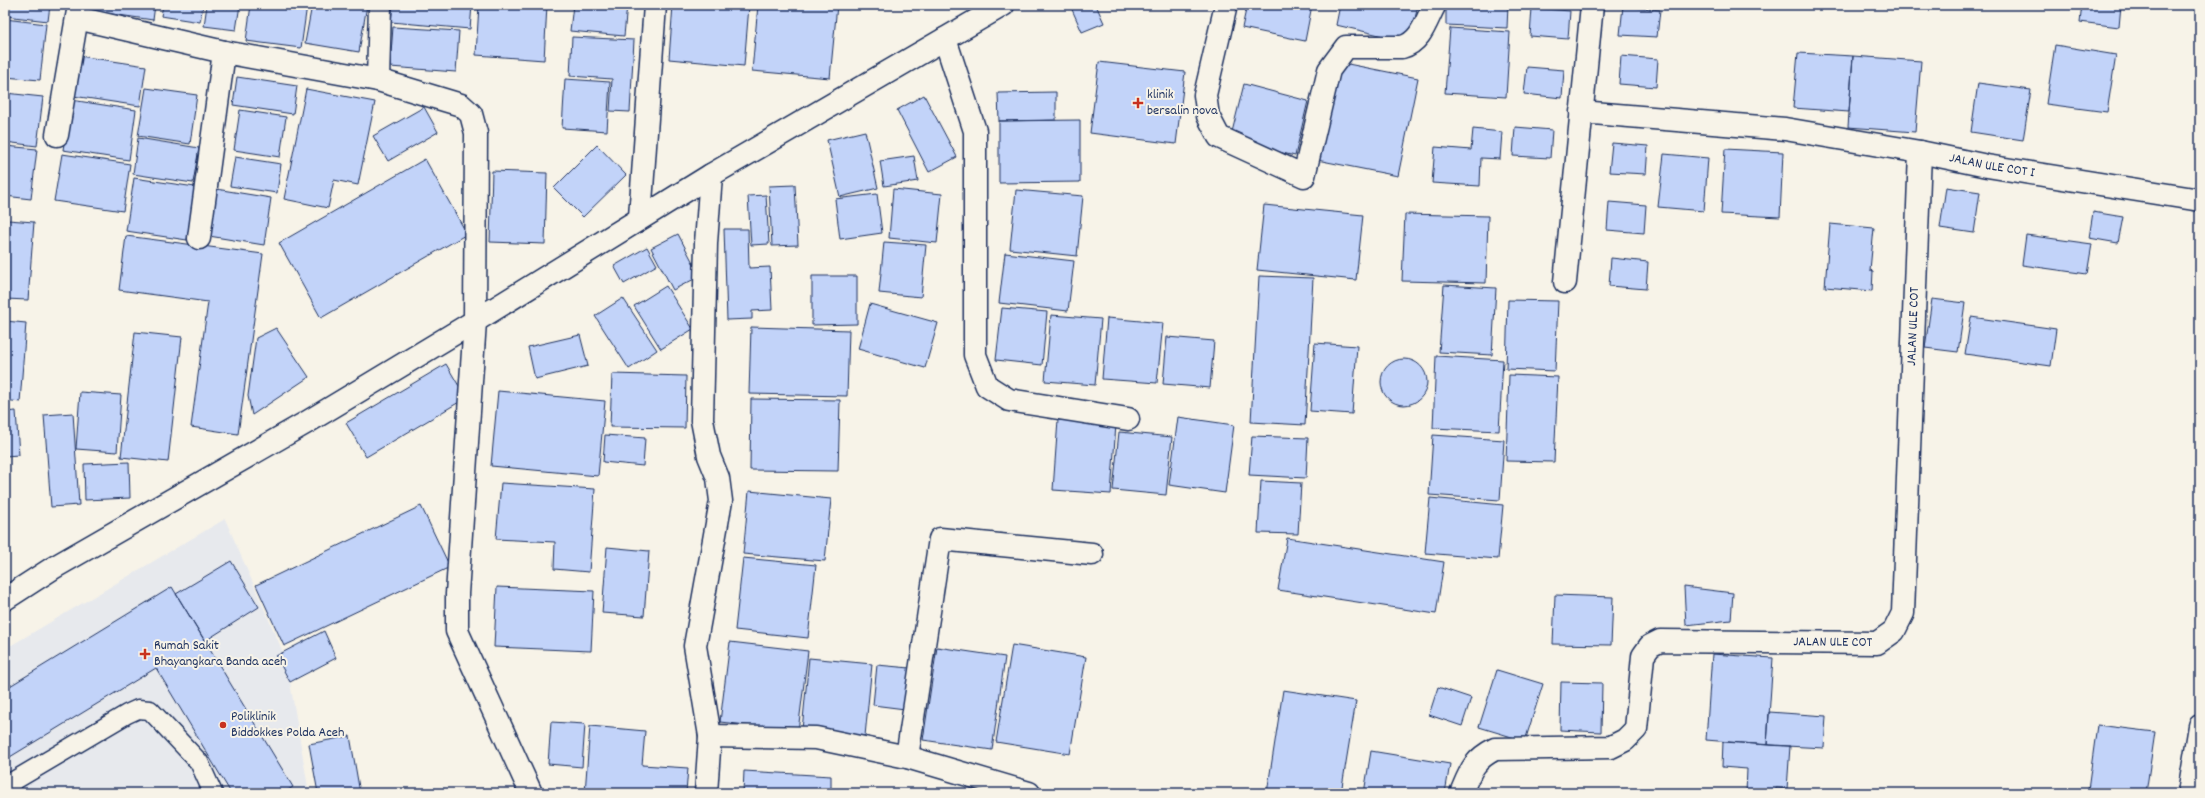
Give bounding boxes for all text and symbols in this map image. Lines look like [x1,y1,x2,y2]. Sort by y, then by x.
place label: klinik bersalin nova [1147,85,1218,121]
marker: klinik bersalin nova [1132,97,1144,109]
street label: JALAN ULE COT I [1947,148,2037,184]
street label: JALAN ULE COT [1902,286,1925,366]
street label: JALAN ULE COT [1793,632,1873,653]
place label: Rumah Sakit Bhayangkara Banda aceh [154,636,287,672]
marker: Rumah Sakit Bhayangkara Banda aceh [139,648,151,660]
place label: Poliklinik Biddokkes Polda Aceh [231,707,344,743]
marker: Poliklinik Biddokkes Polda Aceh [218,720,228,730]

